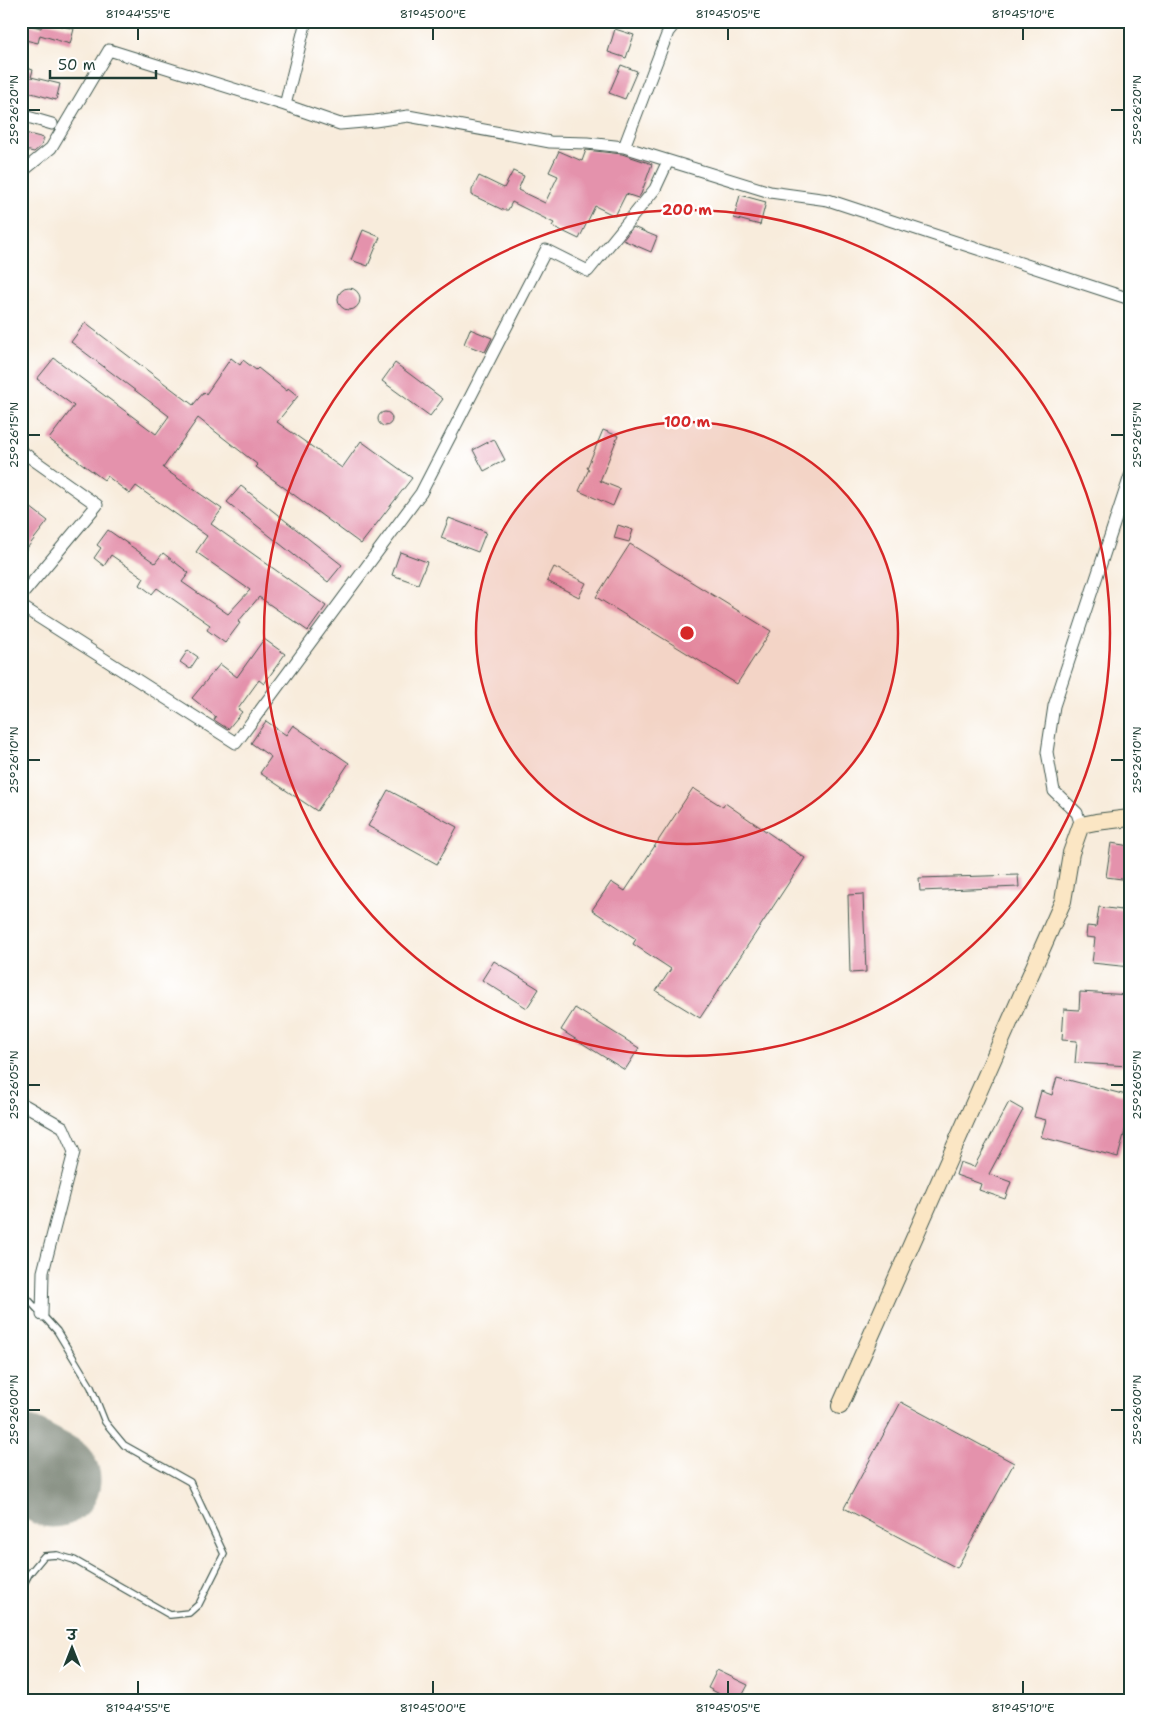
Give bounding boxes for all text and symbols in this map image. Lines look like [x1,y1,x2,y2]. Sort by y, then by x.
text: 81°44'55"E [105,6,171,22]
text: 81°45'00"E [400,6,466,22]
text: 81°45'05"E [695,6,761,22]
text: 81°45'10"E [991,6,1055,22]
scale bar [50,48,156,80]
text: 50 m [58,55,96,75]
text: 25°26'20"N [6,75,22,145]
text: 25°26'20"N [1129,75,1145,145]
text: 200 m [662,200,712,220]
text: 25°26'15"N [6,402,22,468]
text: 25°26'15"N [1129,402,1145,468]
text: 100 m [664,412,710,432]
centre of rings [678,624,696,642]
text: 25°26'10"N [6,726,22,794]
text: 25°26'10"N [1129,726,1145,794]
text: 25°26'05"N [6,1050,22,1120]
text: 25°26'05"N [1129,1050,1145,1120]
text: 25°26'00"N [6,1375,22,1445]
text: 25°26'00"N [1129,1375,1145,1445]
north arrow [48,1624,98,1674]
text: उ [65,1626,78,1644]
text: 81°44'55"E [105,1700,171,1716]
text: 81°45'00"E [400,1700,466,1716]
text: 81°45'05"E [695,1700,761,1716]
text: 81°45'10"E [991,1700,1055,1716]

